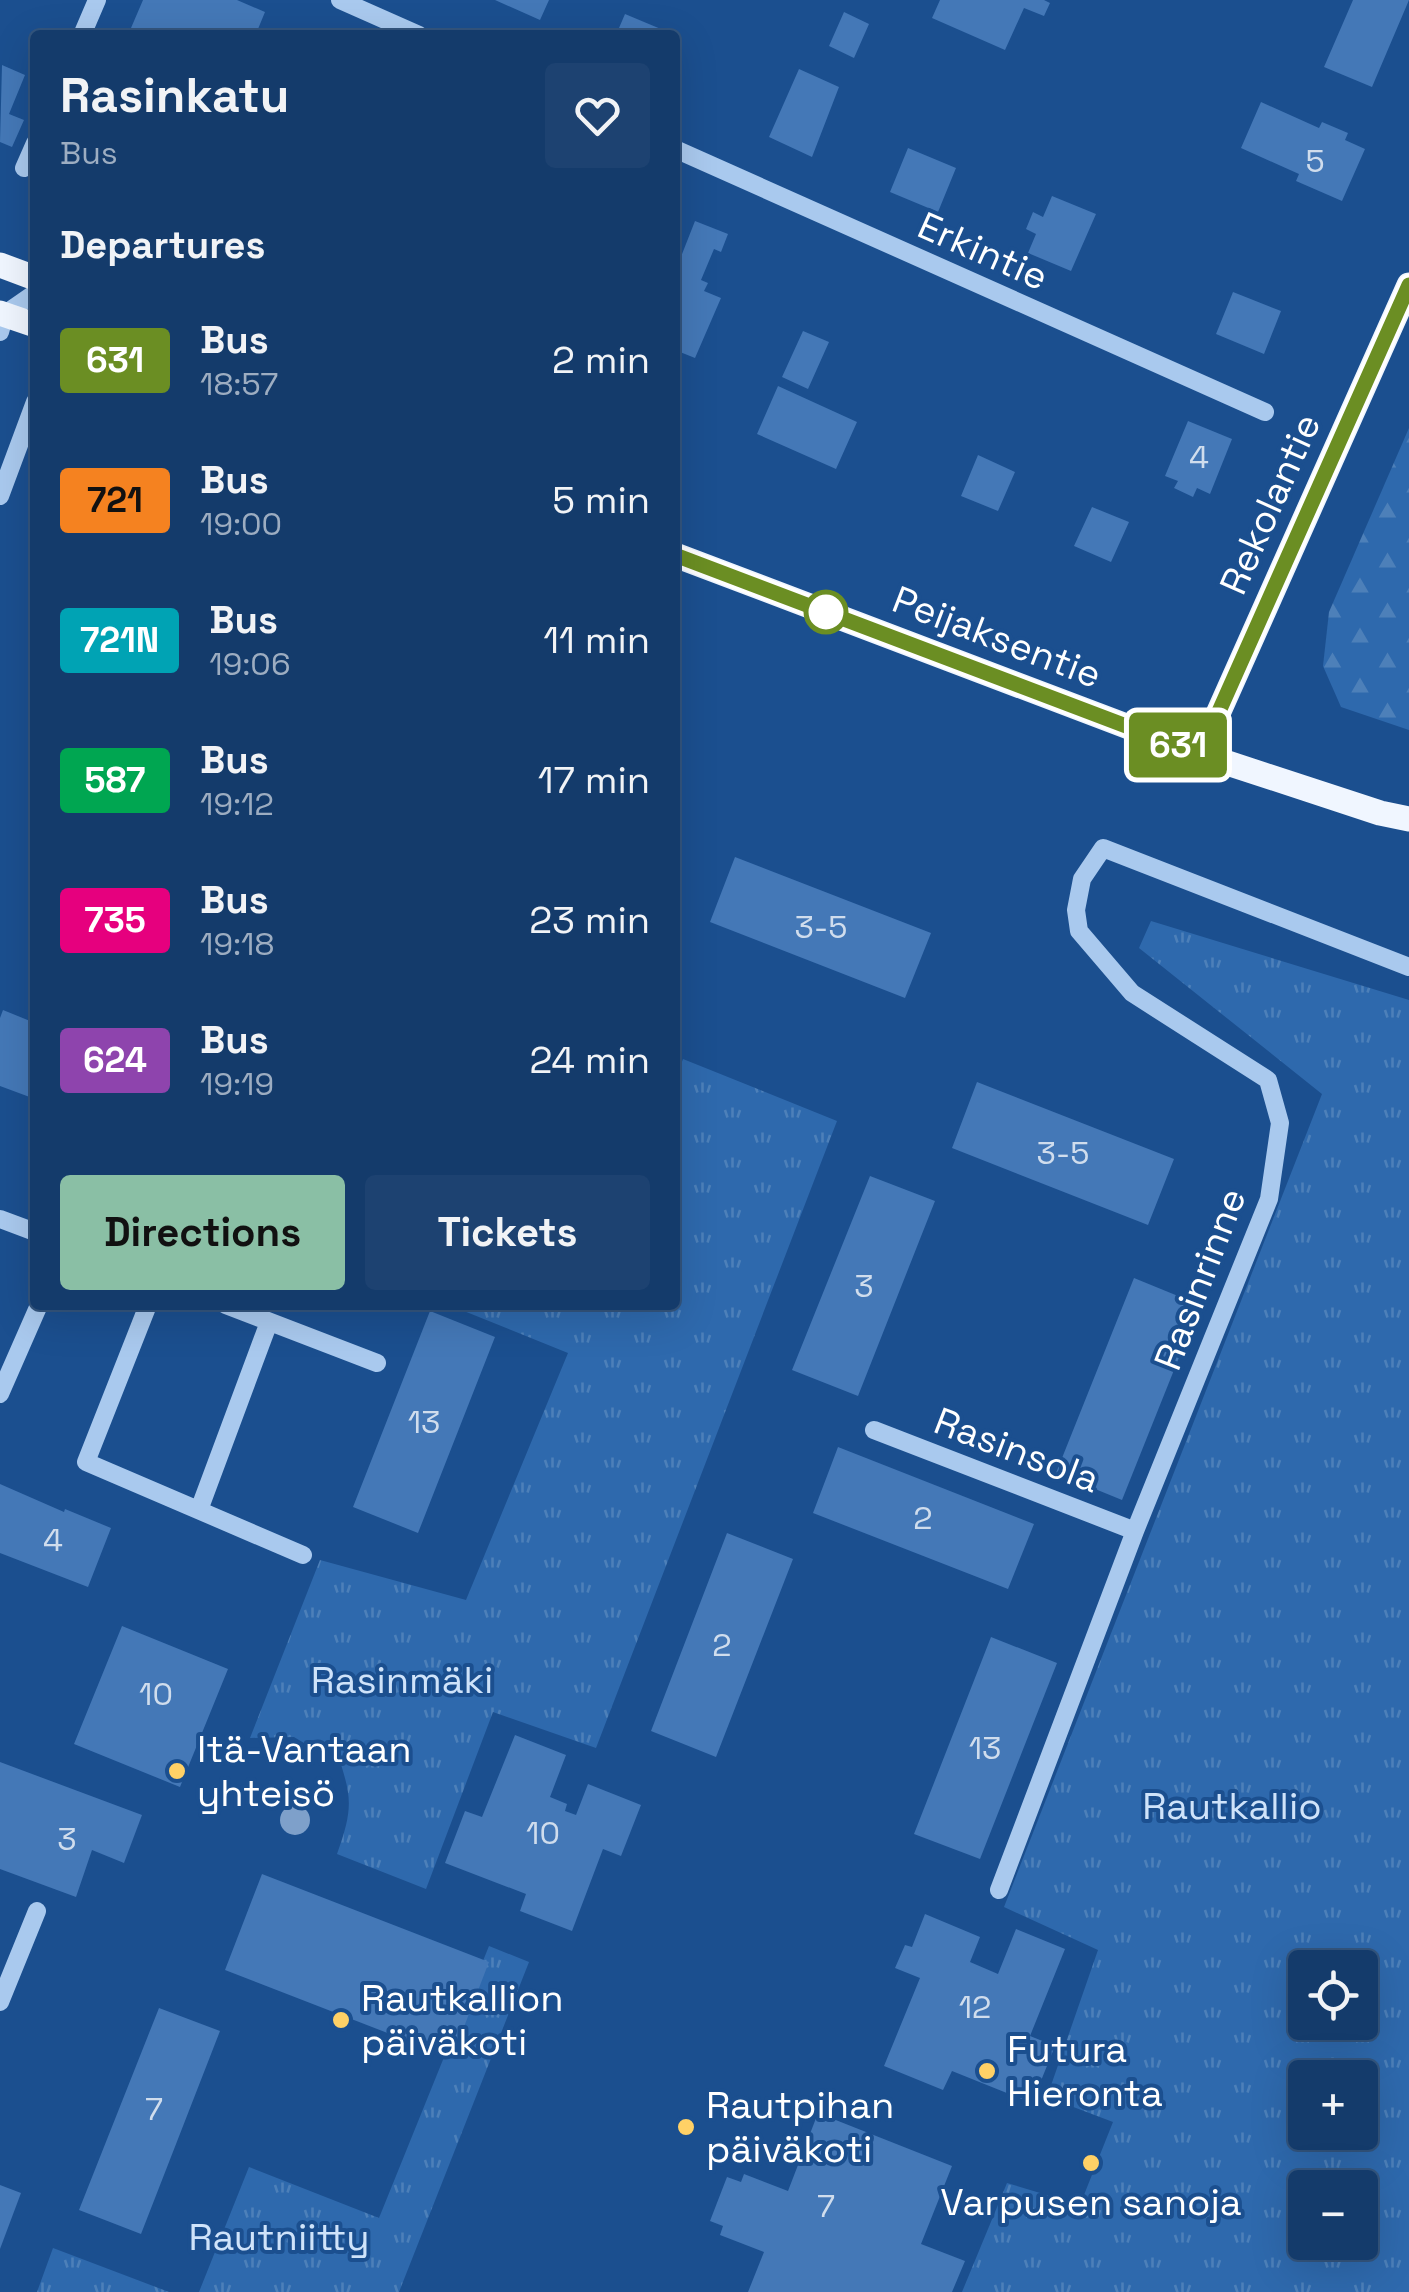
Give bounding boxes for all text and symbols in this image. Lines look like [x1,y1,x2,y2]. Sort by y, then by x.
button: heart [545,63,650,168]
text: Rasinkatu [60,65,289,126]
text: Bus [60,133,118,173]
house number: 5 [1305,141,1325,181]
street label: Erkintie [910,201,1056,301]
text: Departures [60,221,265,269]
text: Bus [200,316,269,364]
text: 2 min [552,336,650,384]
text: 631 [86,338,144,382]
text: 18:57 [200,364,278,404]
street label: Rekolantie [1209,406,1331,602]
house number: 4 [1189,437,1209,477]
text: Bus [200,456,269,504]
text: 5 min [552,476,650,524]
text: 721 [87,478,143,522]
text: 19:00 [200,504,282,544]
street label: Peijaksentie [886,575,1108,699]
unlabelled marker [805,591,847,633]
text: Bus [209,596,278,644]
text: 11 min [543,616,650,664]
text: 721N [80,618,159,662]
text: 19:06 [209,644,290,684]
line badge: 631 [1120,712,1236,778]
text: 631 [1149,723,1207,767]
text: Bus [200,736,269,784]
text: 17 min [538,756,650,804]
text: 587 [84,758,146,802]
text: 19:12 [200,784,274,824]
text: Bus [200,876,269,924]
text: 23 min [529,896,650,944]
text: 735 [84,898,146,942]
house number: 3-5 [794,907,848,947]
text: 19:18 [200,924,274,964]
text: Bus [200,1016,269,1064]
text: 24 min [529,1036,650,1084]
text: 624 [83,1038,147,1082]
text: 19:19 [200,1064,274,1104]
house number: 3-5 [1036,1133,1090,1173]
button: Directions [60,1175,345,1290]
button: Tickets [365,1175,650,1290]
street label: Rasinrinne [1143,1181,1257,1377]
house number: 3 [854,1266,874,1306]
street label: Rasinsola [928,1397,1106,1503]
house number: 13 [408,1402,440,1442]
house number: 2 [913,1498,933,1538]
house number: 4 [43,1520,63,1560]
house number: 2 [712,1625,732,1665]
park label: Rasinmäki [311,1656,493,1704]
house number: 10 [139,1674,173,1714]
place label: Itä-Vantaan yhteisö [197,1725,412,1817]
house number: 13 [969,1728,1001,1768]
marker: Itä-Vantaan yhteisö [166,1760,188,1782]
park label: Rautkallio [1142,1782,1322,1830]
house number: 10 [526,1813,560,1853]
house number: 3 [57,1819,77,1859]
map controls [1288,1950,1378,2260]
button: locate [1288,1950,1378,2040]
place label: Rautkallion päiväkoti [361,1974,564,2066]
house number: 12 [959,1987,991,2027]
marker: Rautkallion päiväkoti [330,2009,352,2031]
place label: Futura Hieronta [1007,2025,1163,2117]
marker: Futura Hieronta [976,2060,998,2082]
button: + [1288,2060,1378,2150]
place label: Rautpihan päiväkoti [706,2081,894,2173]
house number: 7 [145,2089,163,2129]
marker: Rautpihan päiväkoti [675,2116,697,2138]
marker: Varpusen sanoja [1080,2152,1102,2174]
button: − [1288,2170,1378,2260]
place label: Varpusen sanoja [940,2178,1242,2226]
house number: 7 [817,2186,835,2226]
park label: Rautniitty [189,2213,369,2261]

